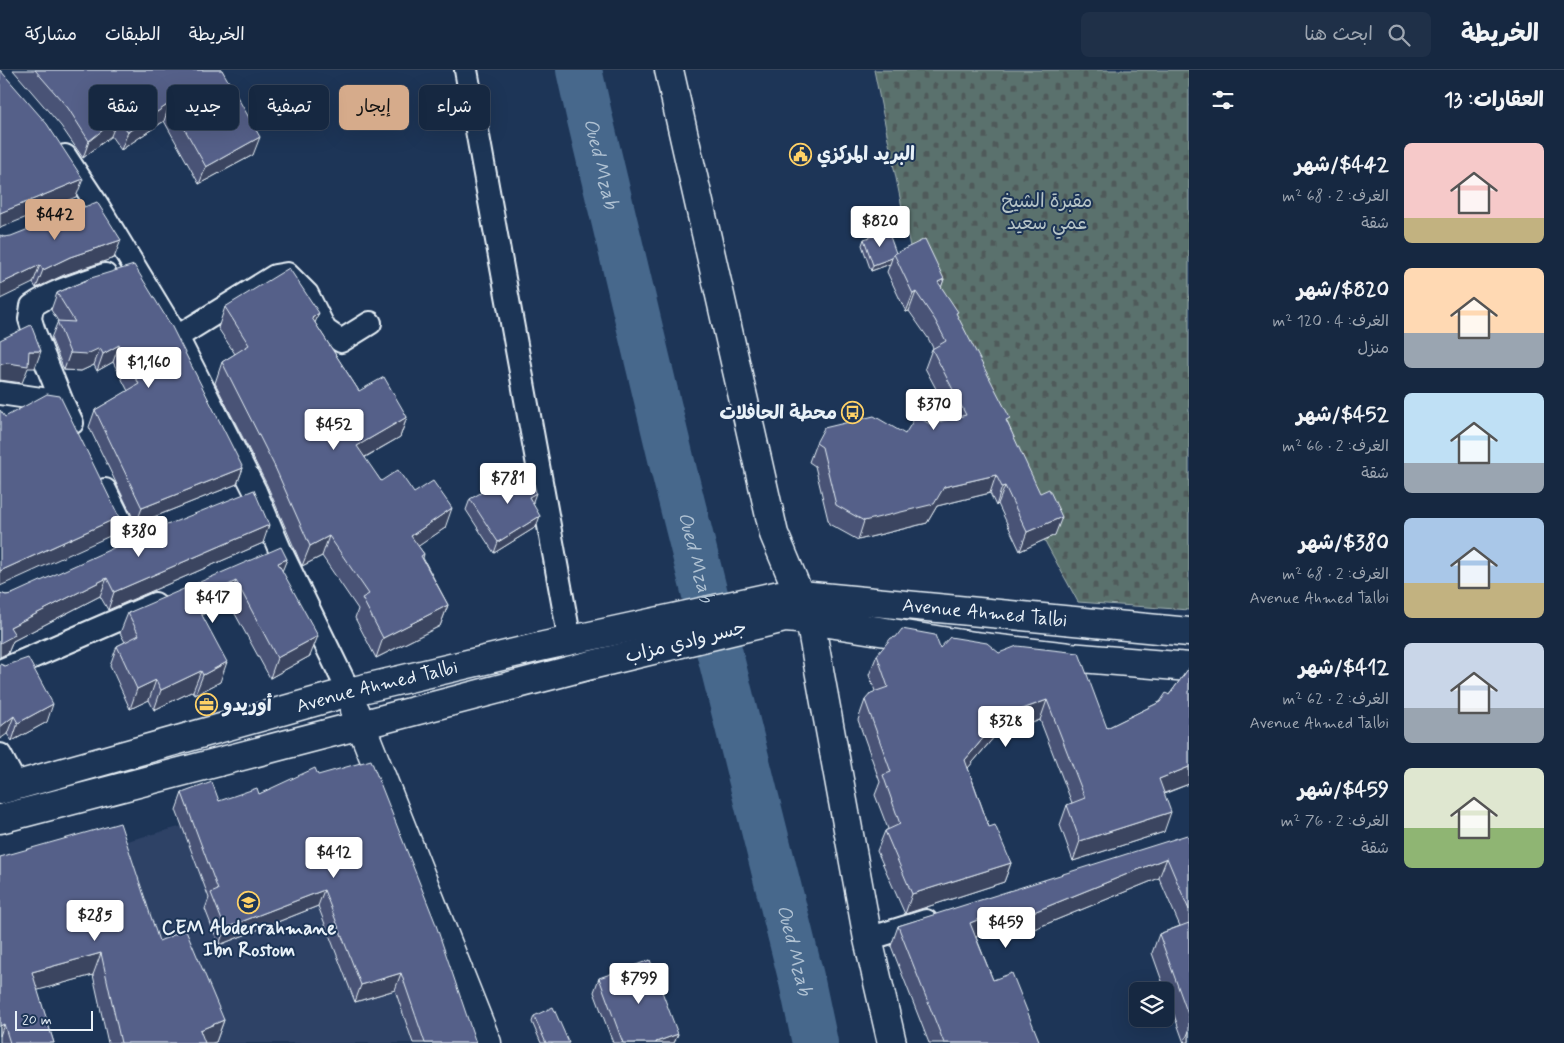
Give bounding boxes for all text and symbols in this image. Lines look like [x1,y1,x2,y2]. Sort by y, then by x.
search box [1081,12,1431,57]
text: الخريطة [1461,19,1539,50]
icon: search [1385,21,1413,49]
text: ابحث هنا [1304,22,1373,47]
text: مشاركة [25,23,77,47]
text: الطبقات [105,23,161,47]
text: الخريطة [189,23,245,47]
chip: شقة [89,85,157,130]
chip: جديد [167,85,239,130]
chip: تصفية [249,85,329,130]
chip: إيجار [339,85,409,130]
chip: شراء [419,85,490,130]
icon: filters [1209,86,1237,114]
text: العقارات: 13 [1444,86,1544,114]
water label: Oued Mzab [577,116,625,213]
public building icon: البريد المركزي [789,142,813,166]
place label: البريد المركزي [817,142,915,168]
text: $442/شهر [1295,151,1389,179]
icon: home [1444,163,1504,223]
text: الغرف: 2 · 68 m² [1282,186,1389,207]
park label: مقبرة الشيخ عمي سعيد [1002,189,1092,239]
pin: $442 [25,198,85,241]
text: $442 [36,204,74,225]
pin: $820 [850,206,910,248]
text: $820 [862,211,898,232]
text: شقة [1361,213,1389,234]
text: $820/شهر [1297,276,1389,304]
icon: home [1444,288,1504,348]
text: الغرف: 4 · 120 m² [1273,311,1389,332]
text: منزل [1357,338,1389,359]
pin: $1,160 [108,346,190,389]
text: $1,160 [127,352,171,373]
pin: $370 [904,388,964,431]
text: $370 [917,394,951,415]
place label: محطة الحافلات [719,401,837,426]
bus stop icon: محطة الحافلات [841,401,865,425]
text: $452/شهر [1297,401,1389,429]
pin: $452 [304,408,364,451]
icon: home [1444,413,1504,473]
text: $452 [316,414,352,435]
text: الغرف: 2 · 66 m² [1282,436,1389,457]
pin: $781 [478,462,538,505]
text: شقة [1361,463,1389,484]
text: $781 [491,468,525,489]
water label: Oued Mzab [671,509,720,606]
pin: $380 [109,516,169,558]
text: $380 [121,521,157,542]
text: $380/شهر [1299,529,1389,557]
icon: home [1444,538,1504,598]
text: الغرف: 2 · 68 m² [1282,564,1389,585]
pin: $417 [183,582,243,624]
text: $417 [196,587,230,608]
text: Avenue Ahmed Talbi [1250,588,1389,609]
street label: Avenue Ahmed Talbi [901,592,1069,633]
street label: جسر وادي مزاب [623,615,750,670]
street label: Avenue Ahmed Talbi [293,654,460,719]
text: $412/شهر [1299,654,1389,682]
icon: home [1444,663,1504,723]
text: الغرف: 2 · 62 m² [1283,689,1389,710]
office icon: أوريدو [195,693,219,717]
place label: أوريدو [221,693,273,718]
pin: $328 [976,706,1036,748]
text: $328 [989,711,1023,732]
text: Avenue Ahmed Talbi [1250,713,1389,734]
text: $459/شهر [1298,776,1389,804]
icon: home [1444,788,1504,848]
text: الغرف: 2 · 76 m² [1281,811,1389,832]
pin: $412 [304,836,364,879]
text: شقة [1361,838,1389,859]
text: $412 [316,842,352,863]
school or university icon: CEM Abderrahmane Ibn Rostom [237,890,261,914]
pin: $285 [65,900,125,942]
water label: Oued Mzab [770,902,818,999]
text: $285 [78,905,112,926]
pin: $459 [976,906,1036,949]
text: $459 [988,912,1024,933]
place label: CEM Abderrahmane Ibn Rostom [162,916,336,963]
pin: $799 [609,962,669,1005]
text: $799 [620,968,658,989]
map controls [1129,982,1174,1027]
button: layers [1129,982,1174,1027]
scale bar [15,1008,92,1031]
text: 20 m [22,1011,52,1029]

